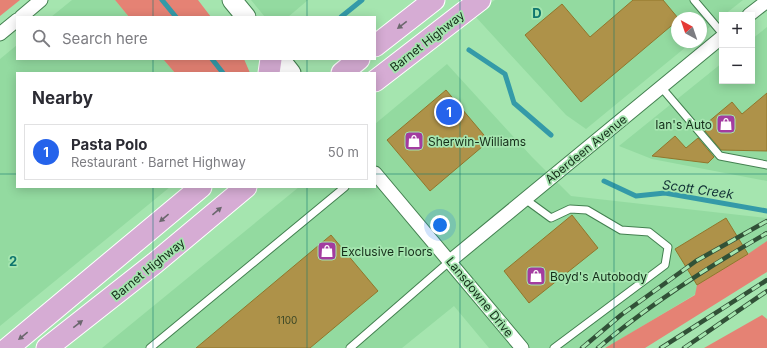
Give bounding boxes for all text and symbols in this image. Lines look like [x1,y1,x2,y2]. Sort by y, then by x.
text: D [532,5,542,21]
street label: Barnet Highway [387,7,467,75]
north arrow [671,12,707,48]
map controls [719,12,755,84]
button: + [719,12,755,48]
search box [16,16,376,60]
one-way arrow [396,21,407,29]
icon: search [30,27,52,49]
text: Search here [62,29,148,48]
button: − [719,48,755,84]
text: Nearby [32,88,93,108]
pin: 1 [436,97,462,127]
street label: Aberdeen Avenue [542,111,630,187]
shop icon: Ian's Auto [715,113,737,135]
place label: Ian's Auto [655,117,712,132]
shop icon: Sherwin-Williams [403,130,425,152]
place label: Sherwin-Williams [428,134,526,149]
text: Pasta Polo [71,135,148,154]
text: 1 [43,144,49,160]
text: 50 m [328,144,359,160]
text: Restaurant · Barnet Highway [71,154,246,170]
water label: Scott Creek [661,176,735,202]
one-way arrow [212,207,223,216]
one-way arrow [159,214,169,223]
your location [430,215,450,235]
street label: Barnet Highway [108,235,188,303]
shop icon: Exclusive Floors [316,240,338,262]
place label: Exclusive Floors [341,244,433,259]
text: 2 [9,253,17,269]
street label: Lansdowne Drive [443,254,517,340]
shop icon: Boyd's Autobody [525,265,547,287]
place label: Boyd's Autobody [550,269,647,284]
house number: 1100 [277,314,297,326]
one-way arrow [72,320,83,328]
one-way arrow [18,332,29,341]

